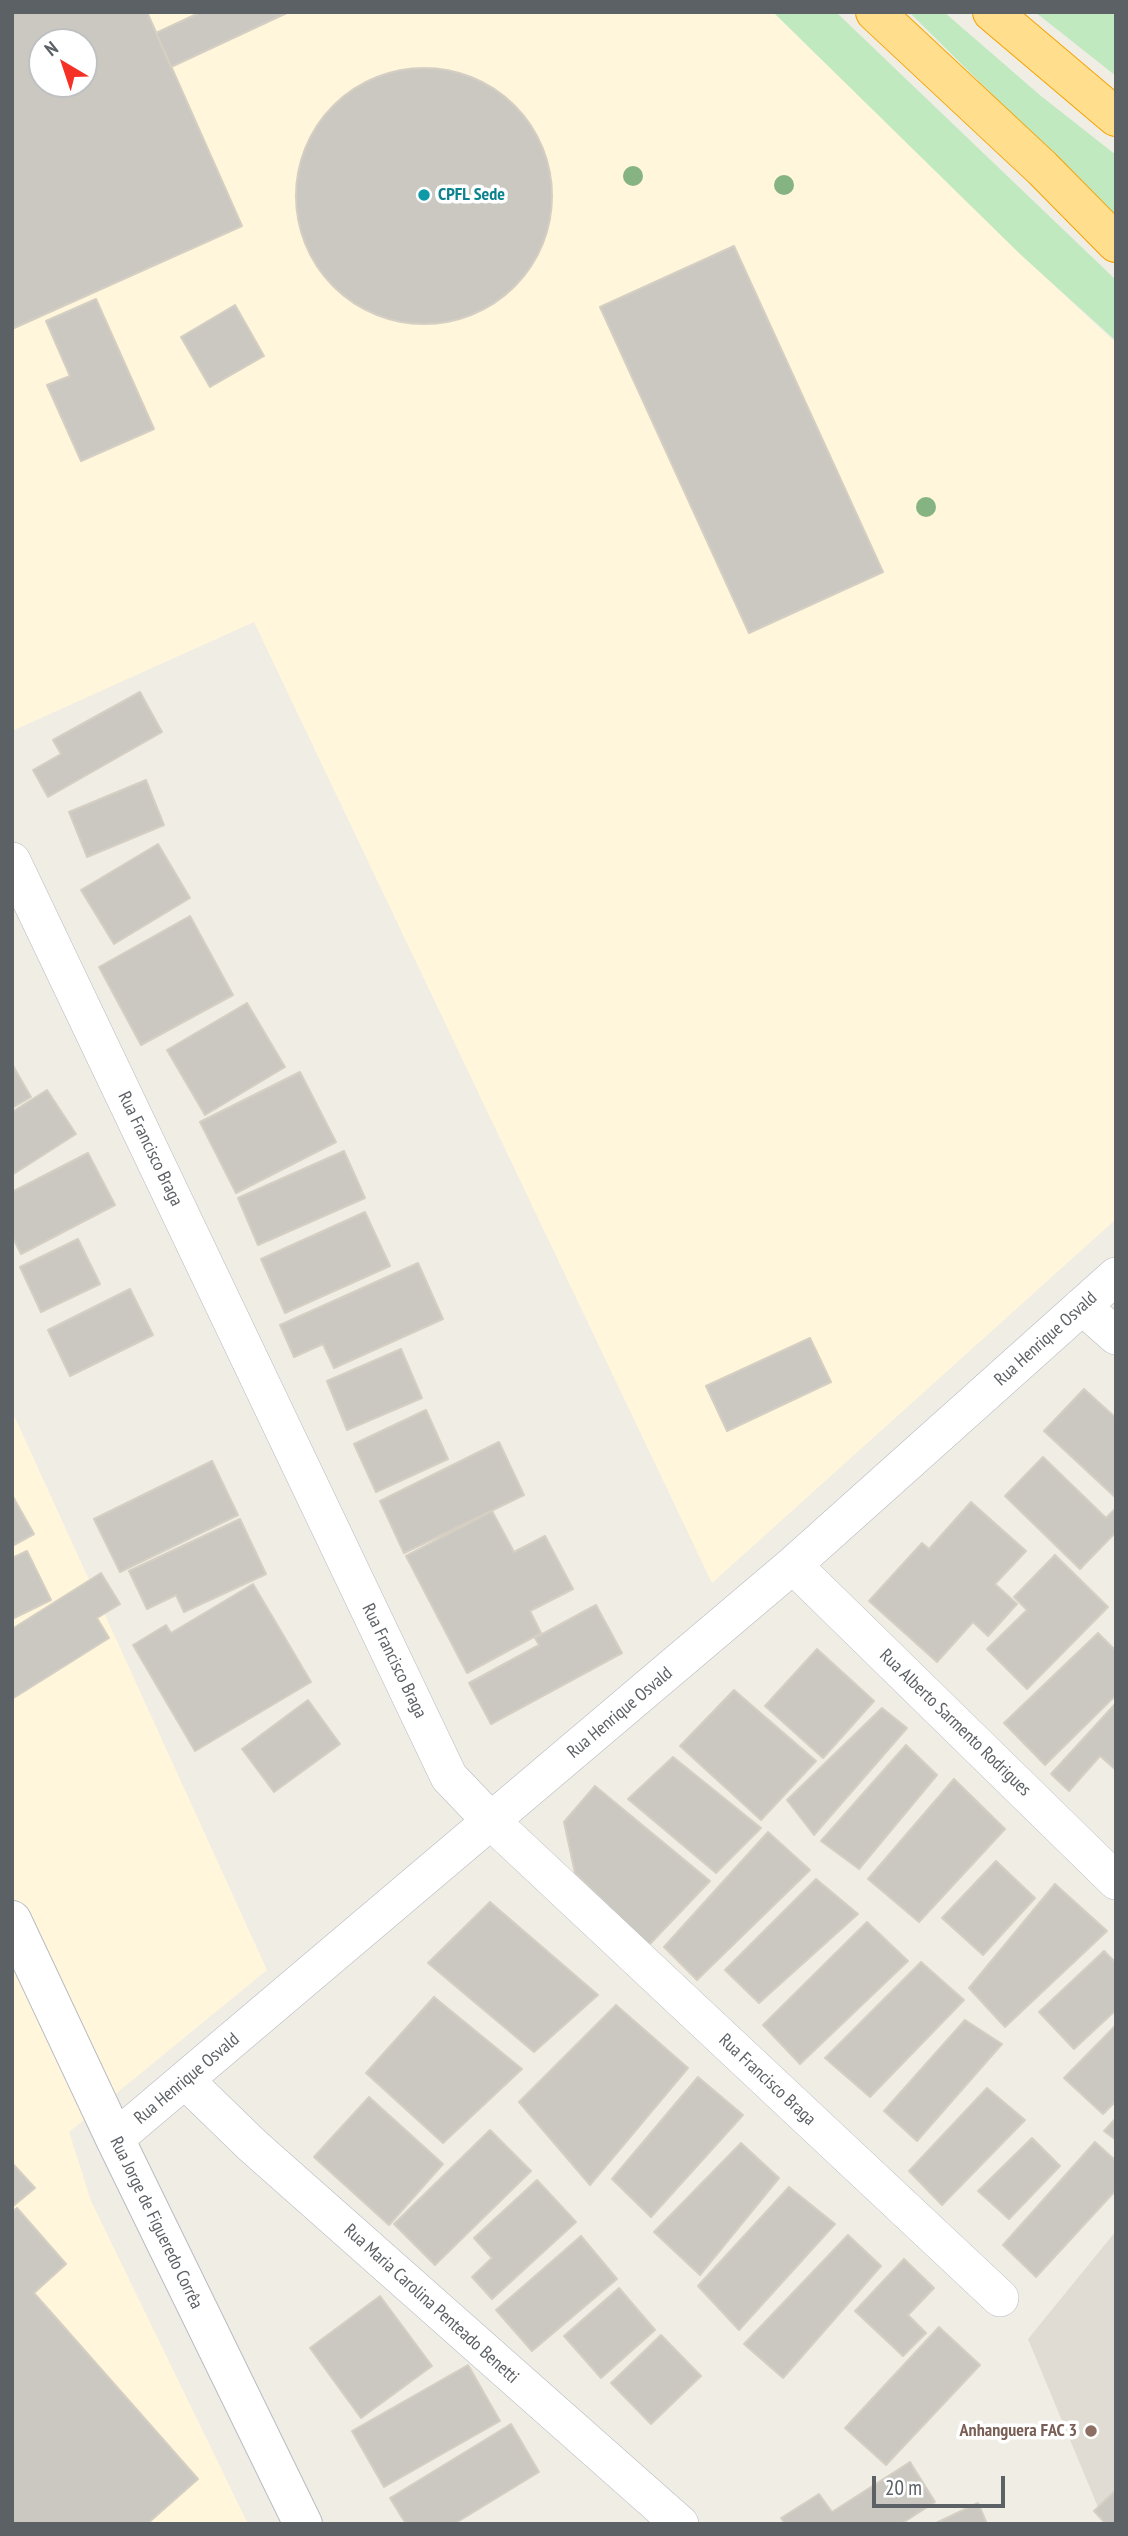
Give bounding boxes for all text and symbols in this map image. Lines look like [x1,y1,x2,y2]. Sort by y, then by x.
north arrow [28,28,98,98]
text: N [39,36,63,61]
place label: CPFL Sede [438,184,505,206]
marker: CPFL Sede [416,187,432,203]
street label: Rua Francisco Braga [113,1088,187,1210]
street label: Rua Henrique Osvald [990,1287,1102,1391]
street label: Rua Francisco Braga [357,1600,431,1722]
street label: Rua Alberto Sarmento Rodrigues [875,1645,1035,1801]
street label: Rua Henrique Osvald [563,1663,677,1763]
street label: Rua Henrique Osvald [130,2029,244,2129]
street label: Rua Francisco Braga [714,2030,820,2130]
street label: Rua Jorge de Figueredo Corrêa [105,2133,207,2313]
street label: Rua Maria Carolina Penteado Benetti [339,2220,523,2388]
place label: Anhanguera FAC 3 [960,2420,1077,2442]
marker: Anhanguera FAC 3 [1083,2423,1099,2439]
scale bar [876,2462,1009,2506]
text: 20 m [885,2474,922,2501]

